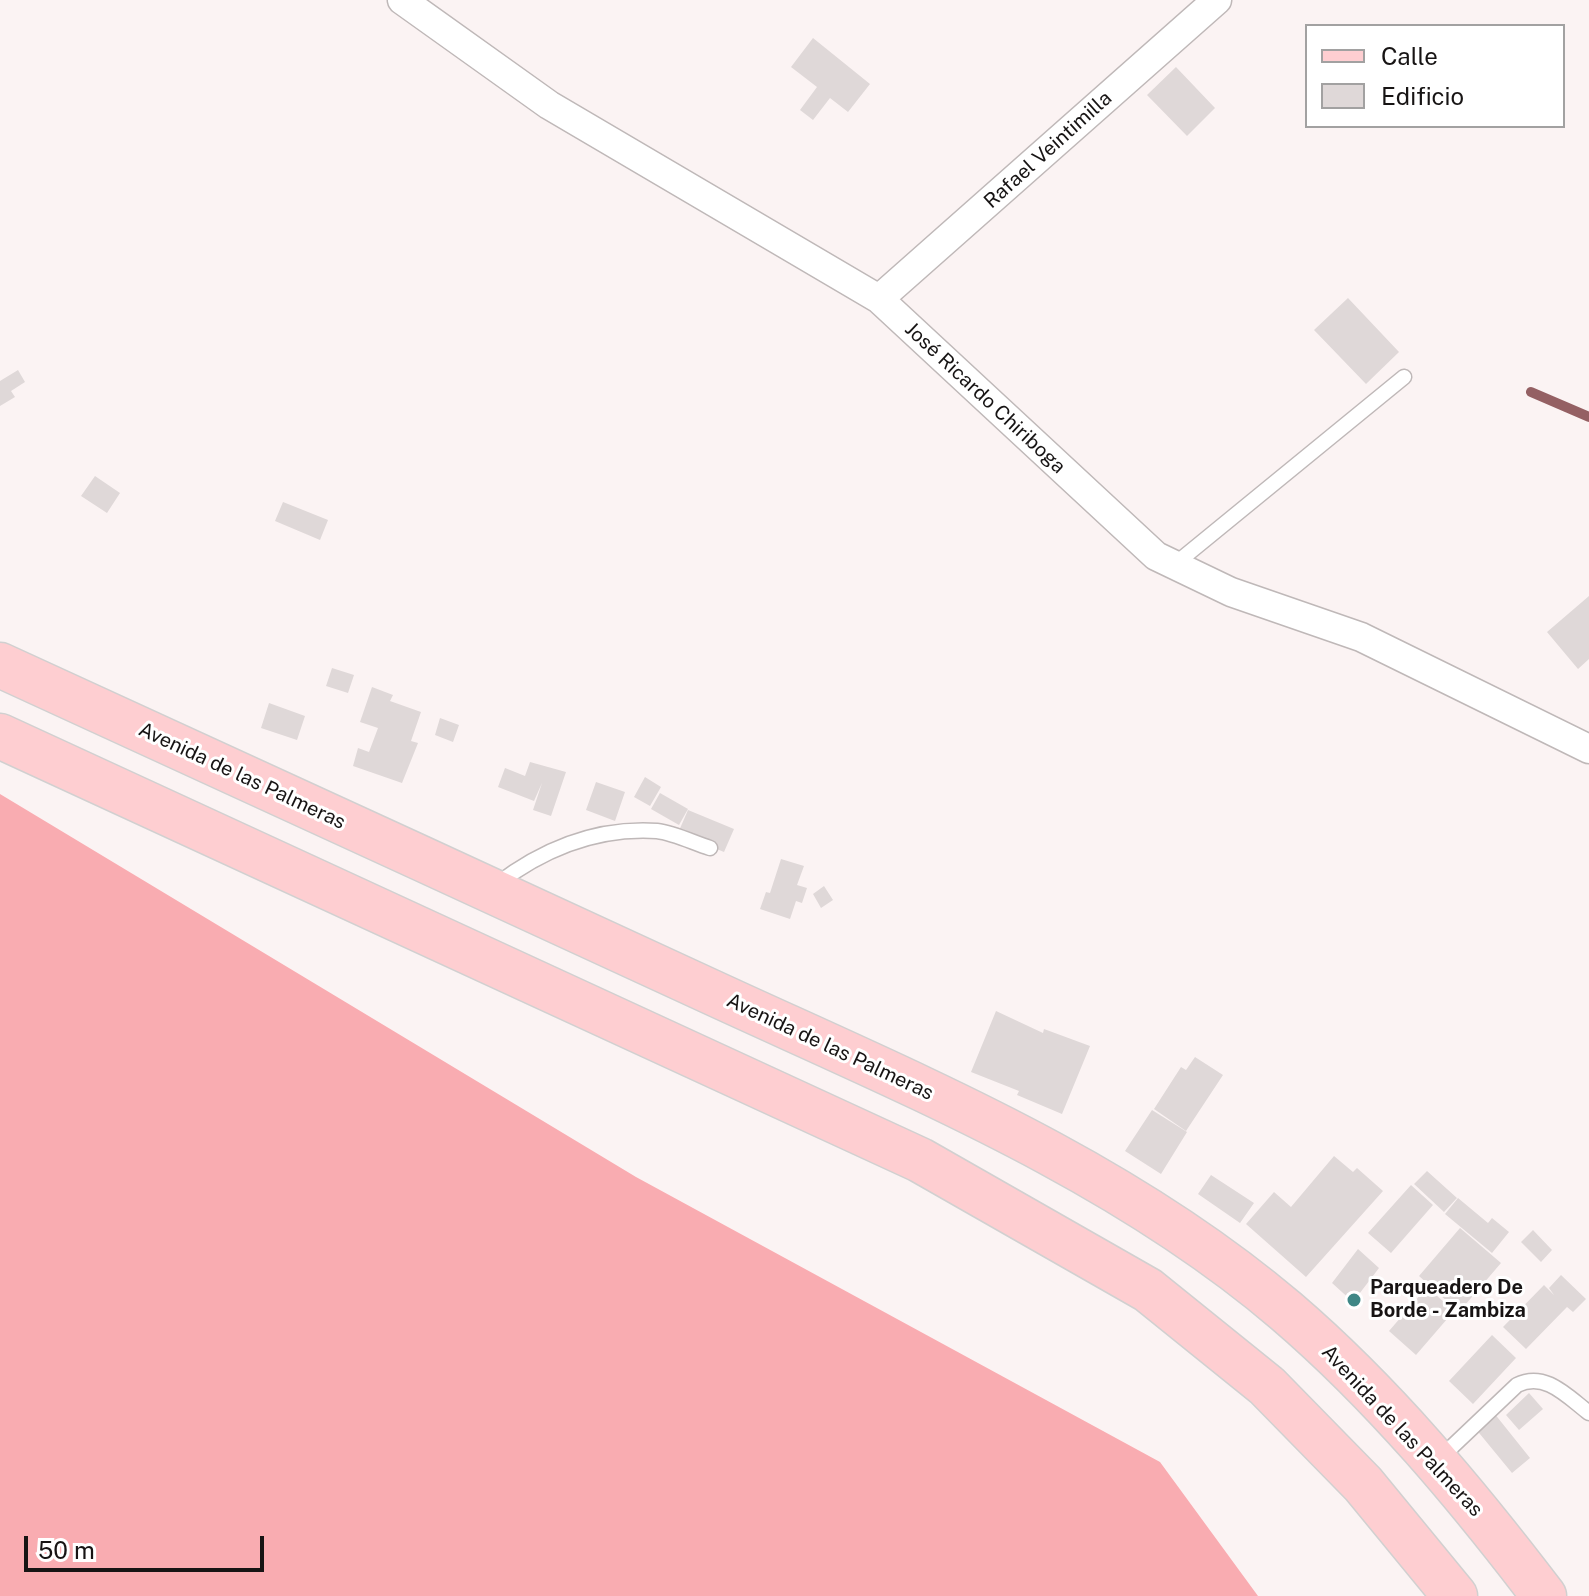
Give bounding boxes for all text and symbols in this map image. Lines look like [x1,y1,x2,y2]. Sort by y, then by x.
legend [1305,24,1565,128]
text: Calle [1381,42,1438,70]
text: Edificio [1381,82,1464,110]
street label: Rafael Veintimilla [979,86,1117,214]
street label: José Ricardo Chiriboga [900,317,1070,479]
street label: Avenida de las Palmeras [135,718,349,834]
street label: Avenida de las Palmeras [723,989,937,1105]
place label: Parqueadero De Borde - Zambiza [1370,1276,1526,1323]
marker: Parqueadero De Borde - Zambiza [1345,1291,1363,1309]
street label: Avenida de las Palmeras [1316,1340,1488,1522]
scale bar [28,1520,268,1570]
text: 50 m [38,1536,95,1564]

